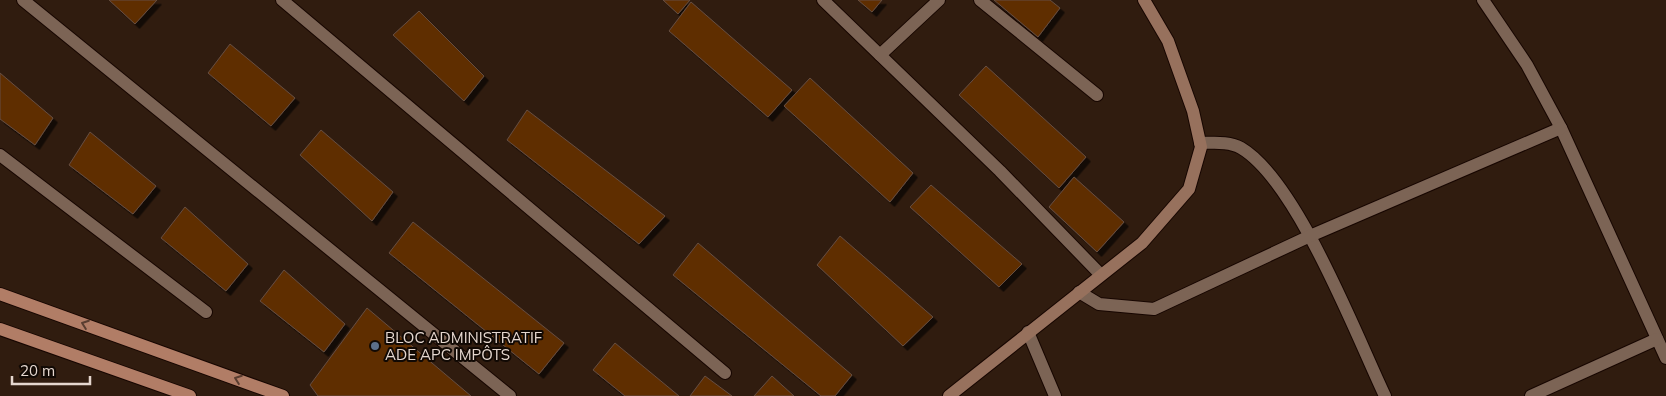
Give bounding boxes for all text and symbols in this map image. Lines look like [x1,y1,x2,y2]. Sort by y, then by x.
one-way arrow [81,320,89,330]
place label: BLOC ADMINISTRATIF ADE APC IMPÔTS [385,328,542,364]
marker: BLOC ADMINISTRATIF ADE APC IMPÔTS [369,340,381,352]
scale bar [12,354,90,386]
text: 20 m [20,361,55,380]
one-way arrow [234,375,242,385]

